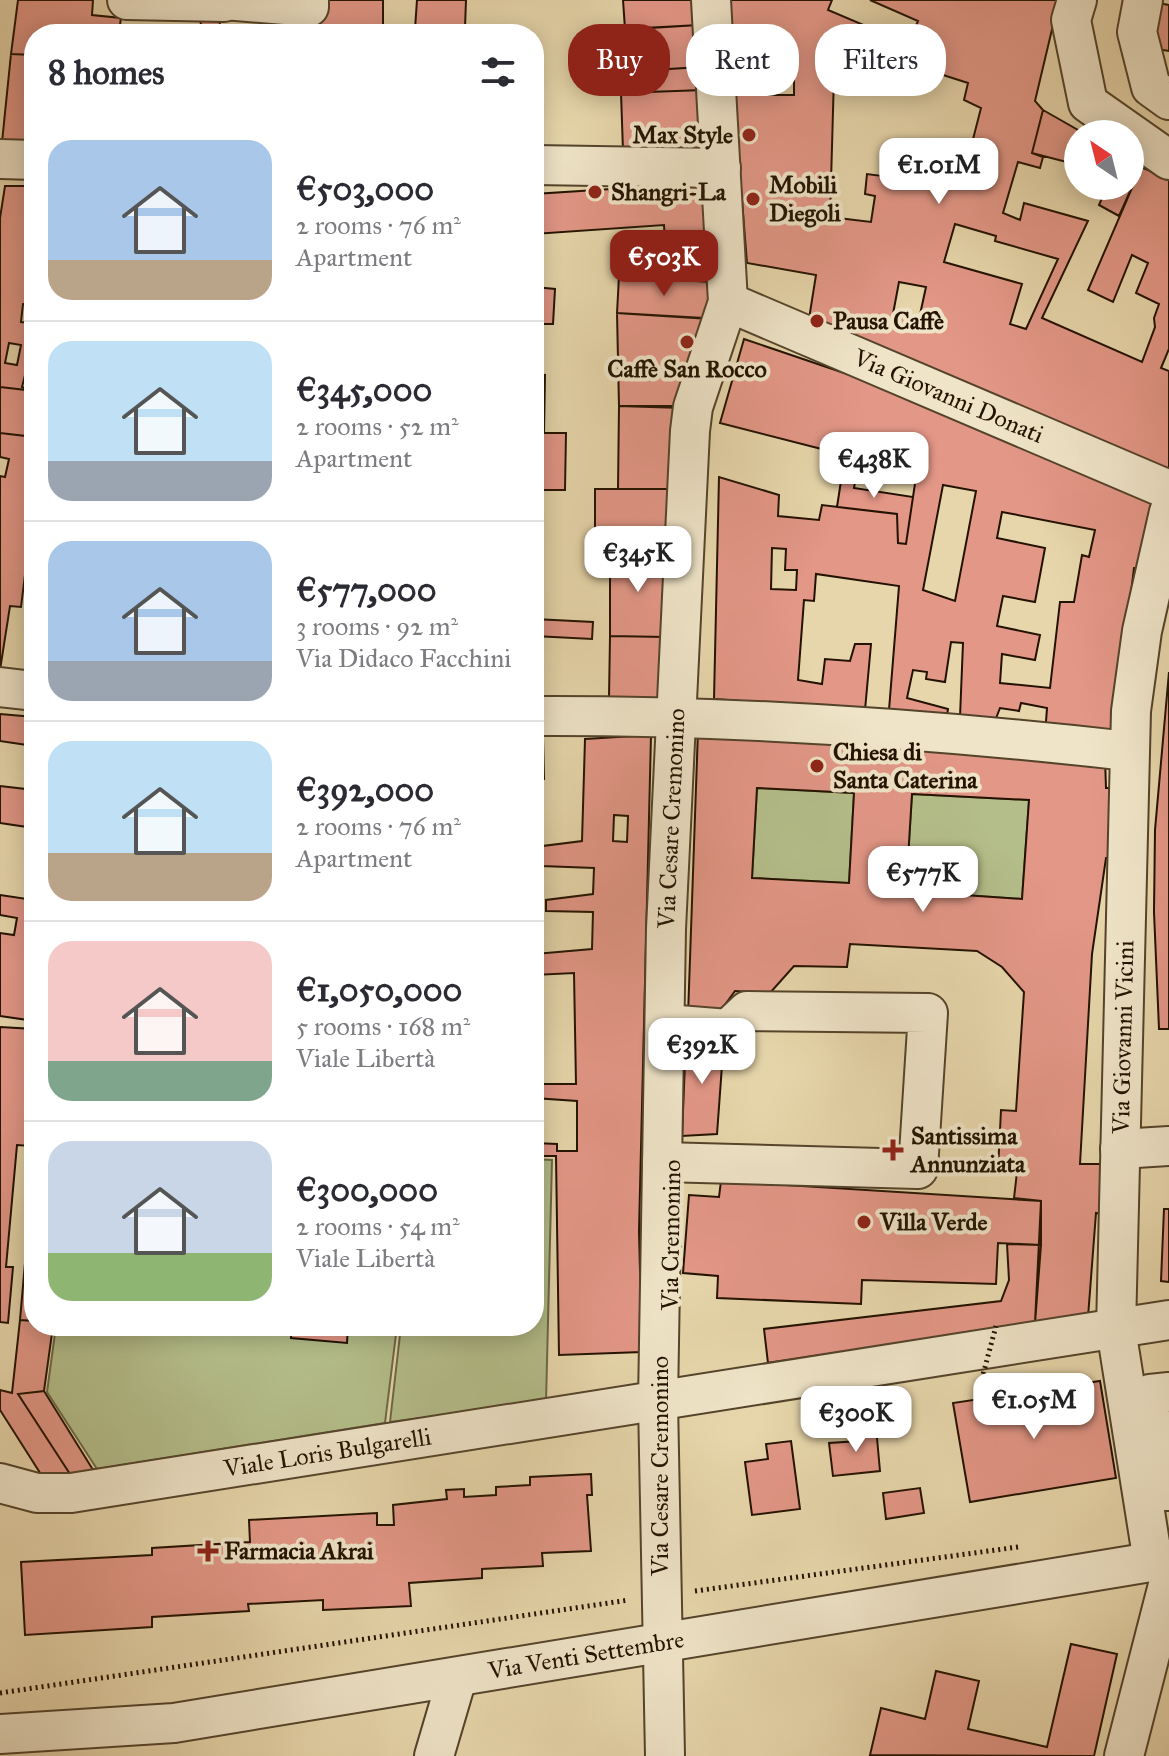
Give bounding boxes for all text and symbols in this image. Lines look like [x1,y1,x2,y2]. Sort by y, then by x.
chip: Buy [568,24,670,96]
chip: Rent [686,24,799,96]
chip: Filters [815,24,946,96]
icon: filters [476,50,520,94]
text: 8 homes [48,52,164,93]
place label: Max Style [632,120,733,150]
north arrow [1064,120,1144,200]
map controls [1064,120,1144,200]
marker: Max Style [740,126,758,144]
pin: €1.01M [874,138,1004,206]
text: €1.01M [897,148,981,180]
text: €503,000 [296,168,434,209]
place label: Mobili Diegoli [769,170,841,228]
icon: home [112,172,208,268]
place label: Shangri-La [611,177,727,207]
marker: Shangri-La [586,183,604,201]
marker: Mobili Diegoli [744,190,762,208]
text: 2 rooms · 76 m² [296,209,461,241]
pin: €503K [608,230,720,298]
text: €503K [628,240,700,272]
text: Apartment [296,241,412,273]
place label: Pausa Caffè [833,306,944,336]
marker: Pausa Caffè [808,312,826,330]
marker: Caffè San Rocco [678,333,696,351]
street label: Via Giovanni Donati [848,342,1049,450]
place label: Caffè San Rocco [607,354,767,384]
text: €345,000 [296,369,432,410]
icon: home [112,373,208,469]
text: 2 rooms · 52 m² [296,410,459,442]
pin: €438K [818,432,930,500]
text: Apartment [296,442,412,474]
text: €438K [838,442,910,474]
pin: €345K [582,526,694,594]
text: €345K [602,536,674,568]
text: €577,000 [296,569,436,610]
icon: home [112,573,208,669]
text: 3 rooms · 92 m² [296,610,458,642]
text: Via Didaco Facchini [296,642,511,674]
street label: Via Cesare Cremonino [651,708,692,930]
place label: Chiesa di Santa Caterina [833,737,978,795]
marker: Chiesa di Santa Caterina [808,757,826,775]
text: €392,000 [296,769,434,810]
icon: home [112,773,208,869]
text: 2 rooms · 76 m² [296,810,461,842]
text: Apartment [296,842,412,874]
pin: €577K [867,846,979,914]
text: €577K [886,856,960,888]
street label: Via Giovanni Vicini [1106,939,1140,1135]
text: €1,050,000 [296,969,462,1010]
icon: home [112,973,208,1069]
text: 5 rooms · 168 m² [296,1010,470,1042]
pin: €392K [646,1018,758,1086]
text: €392K [666,1028,738,1060]
text: Viale Libertà [296,1042,435,1074]
place label: Santissima Annunziata [909,1121,1026,1179]
marker: Santissima Annunziata [882,1139,904,1161]
street label: Via Cremonino [655,1159,687,1312]
text: €300,000 [296,1169,438,1210]
icon: home [112,1173,208,1269]
place label: Villa Verde [879,1207,987,1237]
text: 2 rooms · 54 m² [296,1210,460,1242]
marker: Villa Verde [855,1213,873,1231]
text: Viale Libertà [296,1242,435,1274]
street label: Via Cesare Cremonino [645,1356,675,1577]
pin: €1.05M [969,1373,1099,1441]
text: €1.05M [991,1383,1077,1415]
pin: €300K [800,1386,912,1454]
text: €300K [819,1396,893,1428]
street label: Viale Loris Bulgarelli [221,1421,434,1484]
place label: Farmacia Akrai [224,1536,374,1566]
marker: Farmacia Akrai [199,1542,217,1560]
street label: Via Venti Settembre [485,1624,686,1686]

